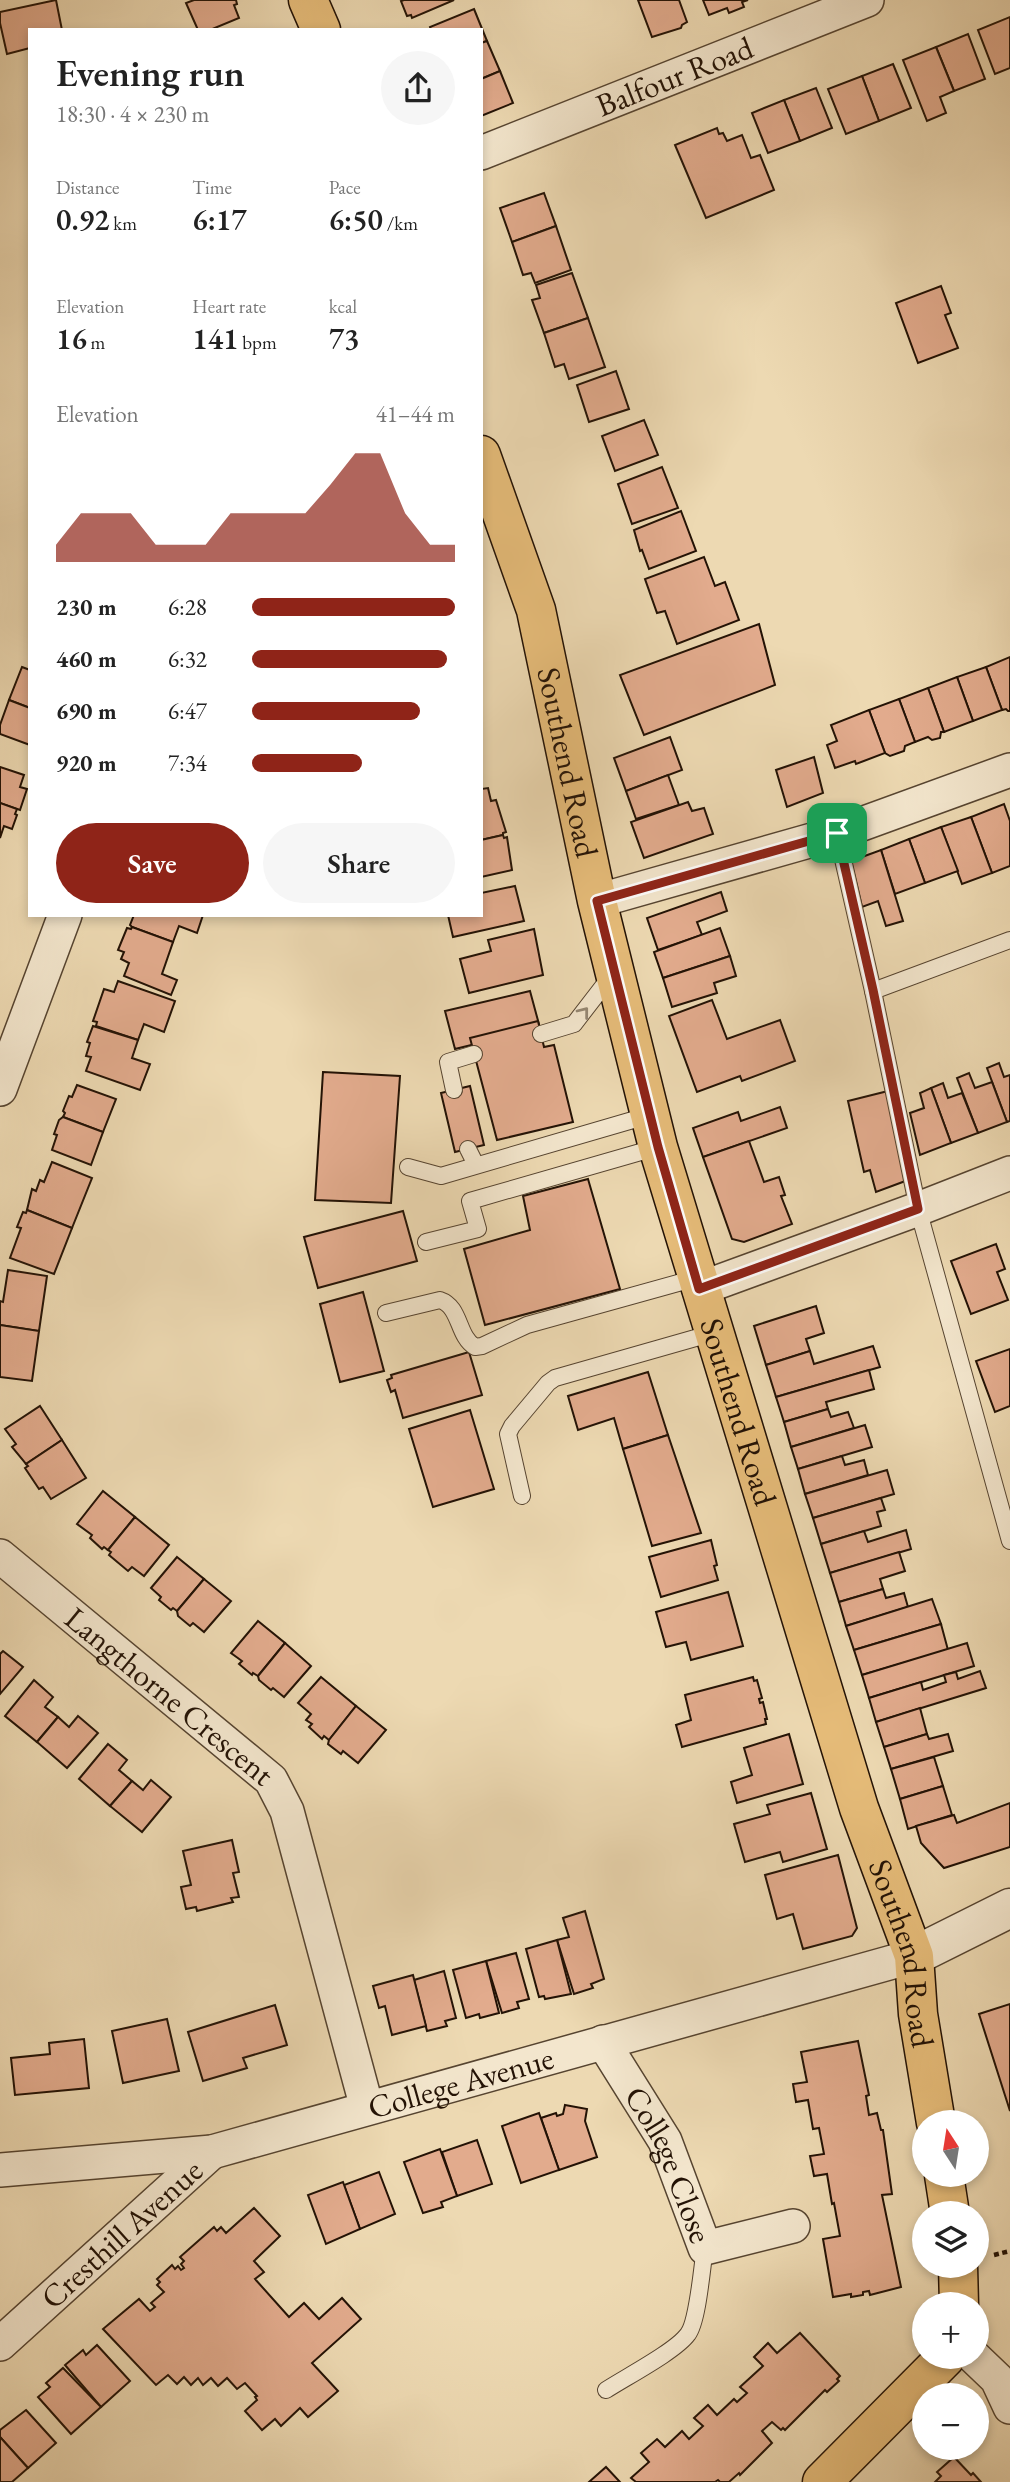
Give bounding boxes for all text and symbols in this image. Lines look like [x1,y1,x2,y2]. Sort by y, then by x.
street label: Balfour Road [590,26,760,126]
text: Evening run [56,48,245,97]
button: share [381,51,455,125]
text: 18:30 · 4 × 230 m [56,99,209,129]
text: Distance [56,175,119,200]
text: Time [192,175,232,200]
text: Pace [329,175,361,200]
text: 0.92 [56,200,109,239]
text: 6:17 [192,200,247,239]
text: 6:50 [329,200,383,239]
text: km [109,211,137,236]
text: /km [383,211,418,236]
text: Elevation [56,294,124,319]
text: Heart rate [192,294,266,319]
text: kcal [329,294,357,319]
text: 16 [56,319,87,358]
text: 141 [192,319,239,358]
text: 73 [329,319,359,358]
text: m [87,330,105,355]
text: bpm [239,330,277,355]
text: Elevation [56,399,139,429]
text: 41–44 m [376,399,455,429]
text: 230 m [56,592,117,622]
text: 6:28 [168,592,207,622]
text: 460 m [56,644,117,674]
text: 6:32 [168,644,207,674]
street label: Southend Road [528,663,608,862]
text: 690 m [56,696,117,726]
text: 6:47 [168,696,207,726]
text: 920 m [56,748,117,778]
text: 7:34 [168,748,207,778]
pin [807,803,867,863]
icon: arrive [818,814,856,852]
button: Save [56,823,249,903]
button: Share [263,823,455,903]
one-way arrow [575,1007,588,1020]
street label: Southend Road [690,1313,787,1511]
street label: Langthorne Crescent [56,1597,283,1795]
street label: Southend Road [859,1853,944,2051]
street label: College Avenue [363,2037,558,2128]
street label: College Close [615,2078,722,2249]
north arrow [912,2110,989,2188]
map controls [912,2110,989,2460]
street label: Cresthill Avenue [32,2150,211,2318]
button: layers [912,2201,989,2278]
button: + [912,2292,989,2369]
button: − [912,2383,989,2460]

